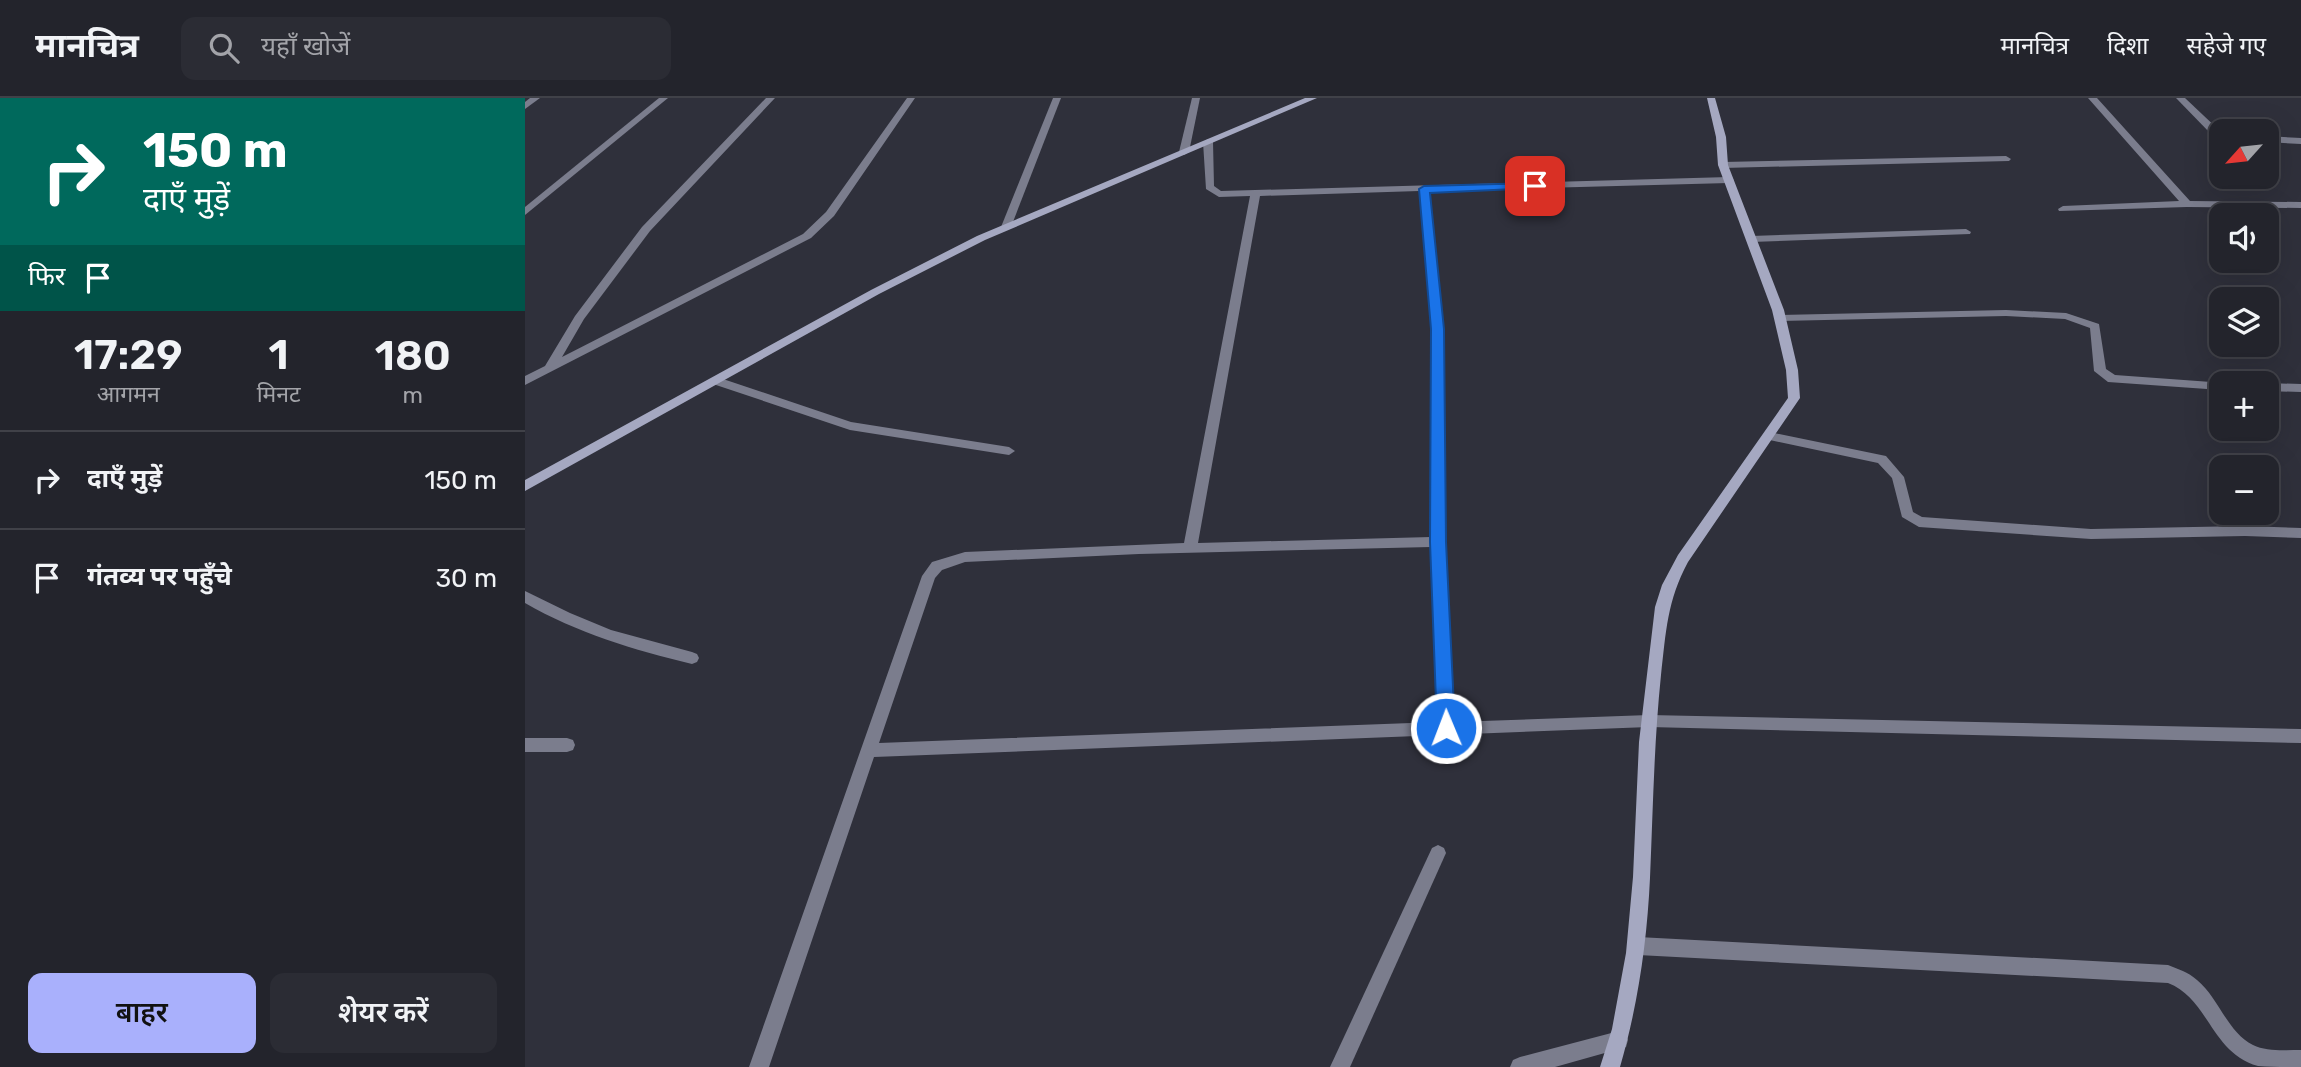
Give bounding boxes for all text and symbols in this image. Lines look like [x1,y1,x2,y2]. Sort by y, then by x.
search box [181,17,671,80]
text: मानचित्र [35,26,139,65]
icon: search [205,29,243,67]
text: यहाँ खोजें [261,31,350,62]
text: मानचित्र [2000,32,2069,60]
text: दिशा [2107,32,2149,60]
text: सहेजे गए [2187,32,2266,60]
north arrow [2209,119,2279,189]
map controls [2209,119,2279,525]
text: 150 m [143,121,288,179]
icon: right [28,126,119,217]
pin [1505,156,1565,216]
icon: arrive [1516,167,1554,205]
text: दाएँ मुड़ें [143,180,230,218]
button: sound [2209,203,2279,273]
icon: arrive [79,259,117,297]
text: फिर [28,261,65,292]
button: layers [2209,287,2279,357]
text: 17:29 [74,330,183,380]
text: 1 [269,330,289,380]
text: 180 [375,331,451,381]
button: + [2209,371,2279,441]
text: आगमन [97,380,160,408]
text: मिनट [257,380,301,408]
text: m [403,381,423,409]
button: − [2209,455,2279,525]
icon: right [28,461,66,499]
text: दाएँ मुड़ें [87,463,162,494]
text: 150 m [424,465,497,496]
icon: arrive [28,559,66,597]
text: गंतव्य पर पहुँचे [87,561,232,592]
text: 30 m [435,563,497,594]
position arrow [1409,691,1483,765]
button: बाहर [28,973,256,1053]
button: शेयर करें [270,973,497,1053]

